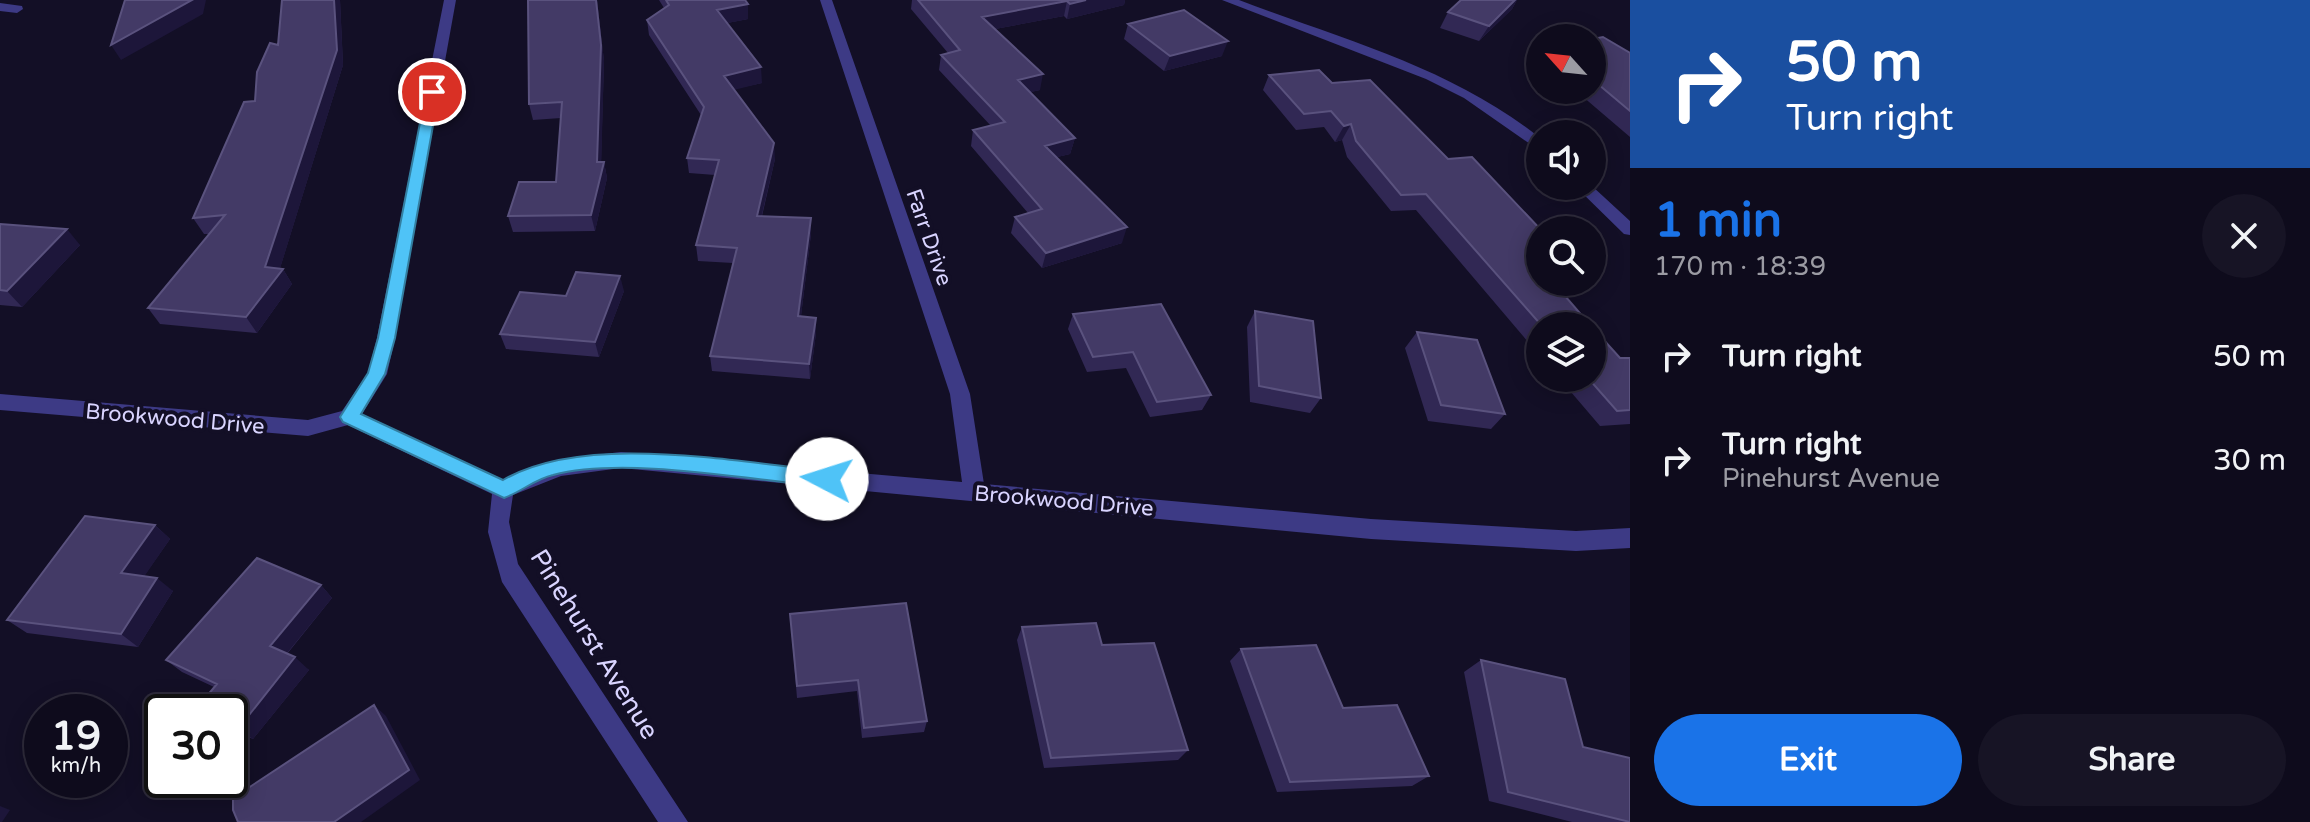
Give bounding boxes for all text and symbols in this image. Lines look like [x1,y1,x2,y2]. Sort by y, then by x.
north arrow [1526,24,1606,104]
map controls [1526,24,1606,392]
text: 50 m [1786,29,1922,96]
icon: right [1654,32,1758,136]
pin [398,58,466,126]
icon: arrive [410,70,454,114]
text: Turn right [1786,97,1953,140]
button: sound [1526,120,1606,200]
street label: Farr Drive [900,185,958,289]
text: 1 min [1654,192,1782,250]
button: close [2202,194,2286,278]
button: search [1526,216,1606,296]
text: 170 m · 18:39 [1654,251,1826,282]
button: layers [1526,312,1606,392]
icon: right [1654,334,1698,378]
text: Turn right [1722,338,1862,375]
text: 50 m [2213,338,2286,375]
street label: Brookwood Drive [84,398,266,440]
text: Turn right [1722,426,1862,463]
position arrow [785,437,869,521]
icon: right [1654,438,1698,482]
text: 30 m [2213,442,2286,479]
text: Pinehurst Avenue [1722,463,1940,494]
street label: Brookwood Drive [973,480,1155,522]
street label: Pinehurst Avenue [524,544,665,745]
speed limit sign: 30 [144,694,248,798]
text: 19 [51,712,101,760]
button: Exit [1654,714,1962,806]
button: Share [1978,714,2286,806]
text: km/h [51,754,101,778]

